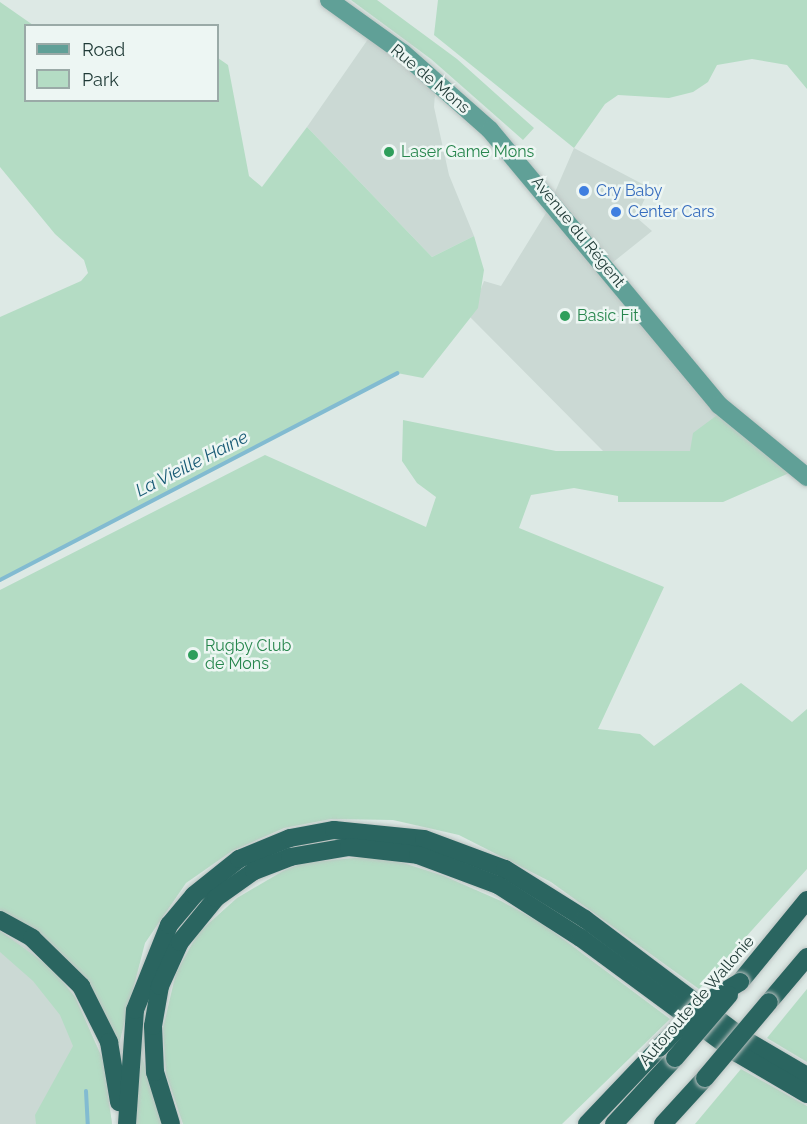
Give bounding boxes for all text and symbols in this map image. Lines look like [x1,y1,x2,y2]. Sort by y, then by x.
legend [24,24,219,102]
text: Road [82,39,125,60]
street label: Rue de Mons [387,40,473,118]
text: Park [82,69,119,90]
place label: Laser Game Mons [401,142,535,162]
marker: Laser Game Mons [382,145,396,159]
street label: Avenue du Régent [527,173,629,291]
place label: Cry Baby [596,181,663,201]
marker: Cry Baby [577,184,591,198]
place label: Center Cars [628,202,715,222]
marker: Center Cars [609,205,623,219]
place label: Basic Fit [577,306,639,326]
marker: Basic Fit [558,309,572,323]
water label: La Vieille Haine [132,426,252,502]
place label: Rugby Club de Mons [205,636,292,674]
marker: Rugby Club de Mons [186,648,200,662]
street label: Autoroute de Wallonie [635,932,759,1070]

